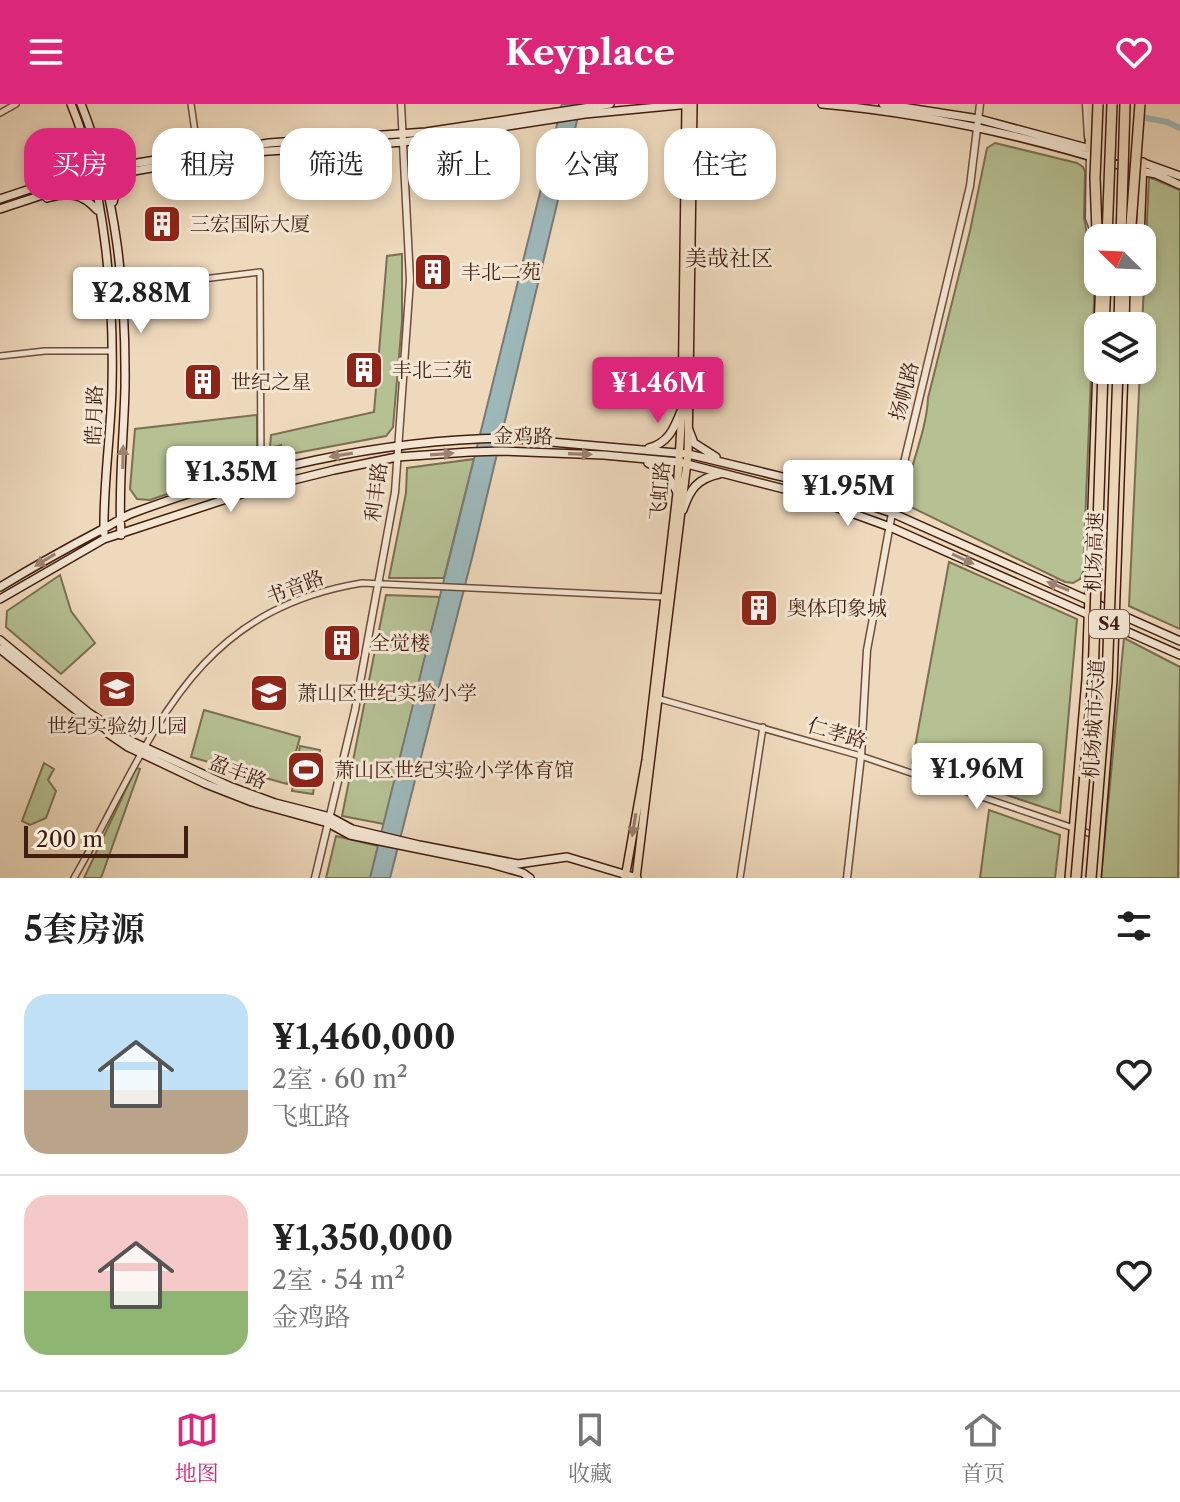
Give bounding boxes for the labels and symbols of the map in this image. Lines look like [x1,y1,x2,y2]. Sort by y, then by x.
building icon: 三宏国际大厦 [141,203,183,245]
place label: 三宏国际大厦 [190,212,310,236]
north arrow [1084,224,1156,296]
district label: 美哉社区 [685,245,773,272]
building icon: 丰北二苑 [412,251,454,293]
place label: 丰北二苑 [461,260,541,284]
pin: ¥2.88M [76,267,206,335]
building icon: 丰北三苑 [343,349,385,391]
pin: ¥1.46M [593,357,723,425]
place label: 丰北三苑 [392,358,472,382]
street label: 扬帆路 [885,359,923,423]
building icon: 世纪之星 [182,361,224,403]
place label: 世纪之星 [231,370,311,394]
street label: 皓月路 [81,385,107,445]
street label: 金鸡路 [493,423,553,449]
one-way arrow [117,444,129,469]
pin: ¥1.35M [166,446,296,514]
one-way arrow [430,447,455,460]
one-way arrow [568,447,593,460]
one-way arrow [329,450,354,462]
street label: 飞虹路 [645,460,675,522]
pin: ¥1.95M [783,460,913,528]
street label: 利丰路 [360,461,392,523]
street label: 机场高速 [1081,512,1107,592]
one-way arrow [34,552,56,566]
one-way arrow [951,552,974,566]
street label: 书音路 [263,565,327,609]
one-way arrow [1046,579,1070,592]
building icon: 奥体印象城 [738,587,780,629]
place label: 奥体印象城 [787,596,887,620]
road number: S4 [1089,610,1129,638]
building icon: 全觉楼 [321,622,363,664]
place label: 全觉楼 [370,631,430,655]
street label: 机场城市大道 [1079,658,1109,780]
school or university icon: 世纪实验幼儿园 [96,668,138,710]
school or university icon: 萧山区世纪实验小学 [248,672,290,714]
place label: 萧山区世纪实验小学 [297,681,477,705]
street label: 仁孝路 [805,713,869,753]
place label: 世纪实验幼儿园 [47,714,187,738]
pin: ¥1.96M [912,743,1042,811]
sports icon: 萧山区世纪实验小学体育馆 [285,749,327,791]
street label: 盈丰路 [206,750,270,794]
place label: 萧山区世纪实验小学体育馆 [334,758,574,782]
one-way arrow [627,813,640,838]
scale bar [24,822,188,858]

